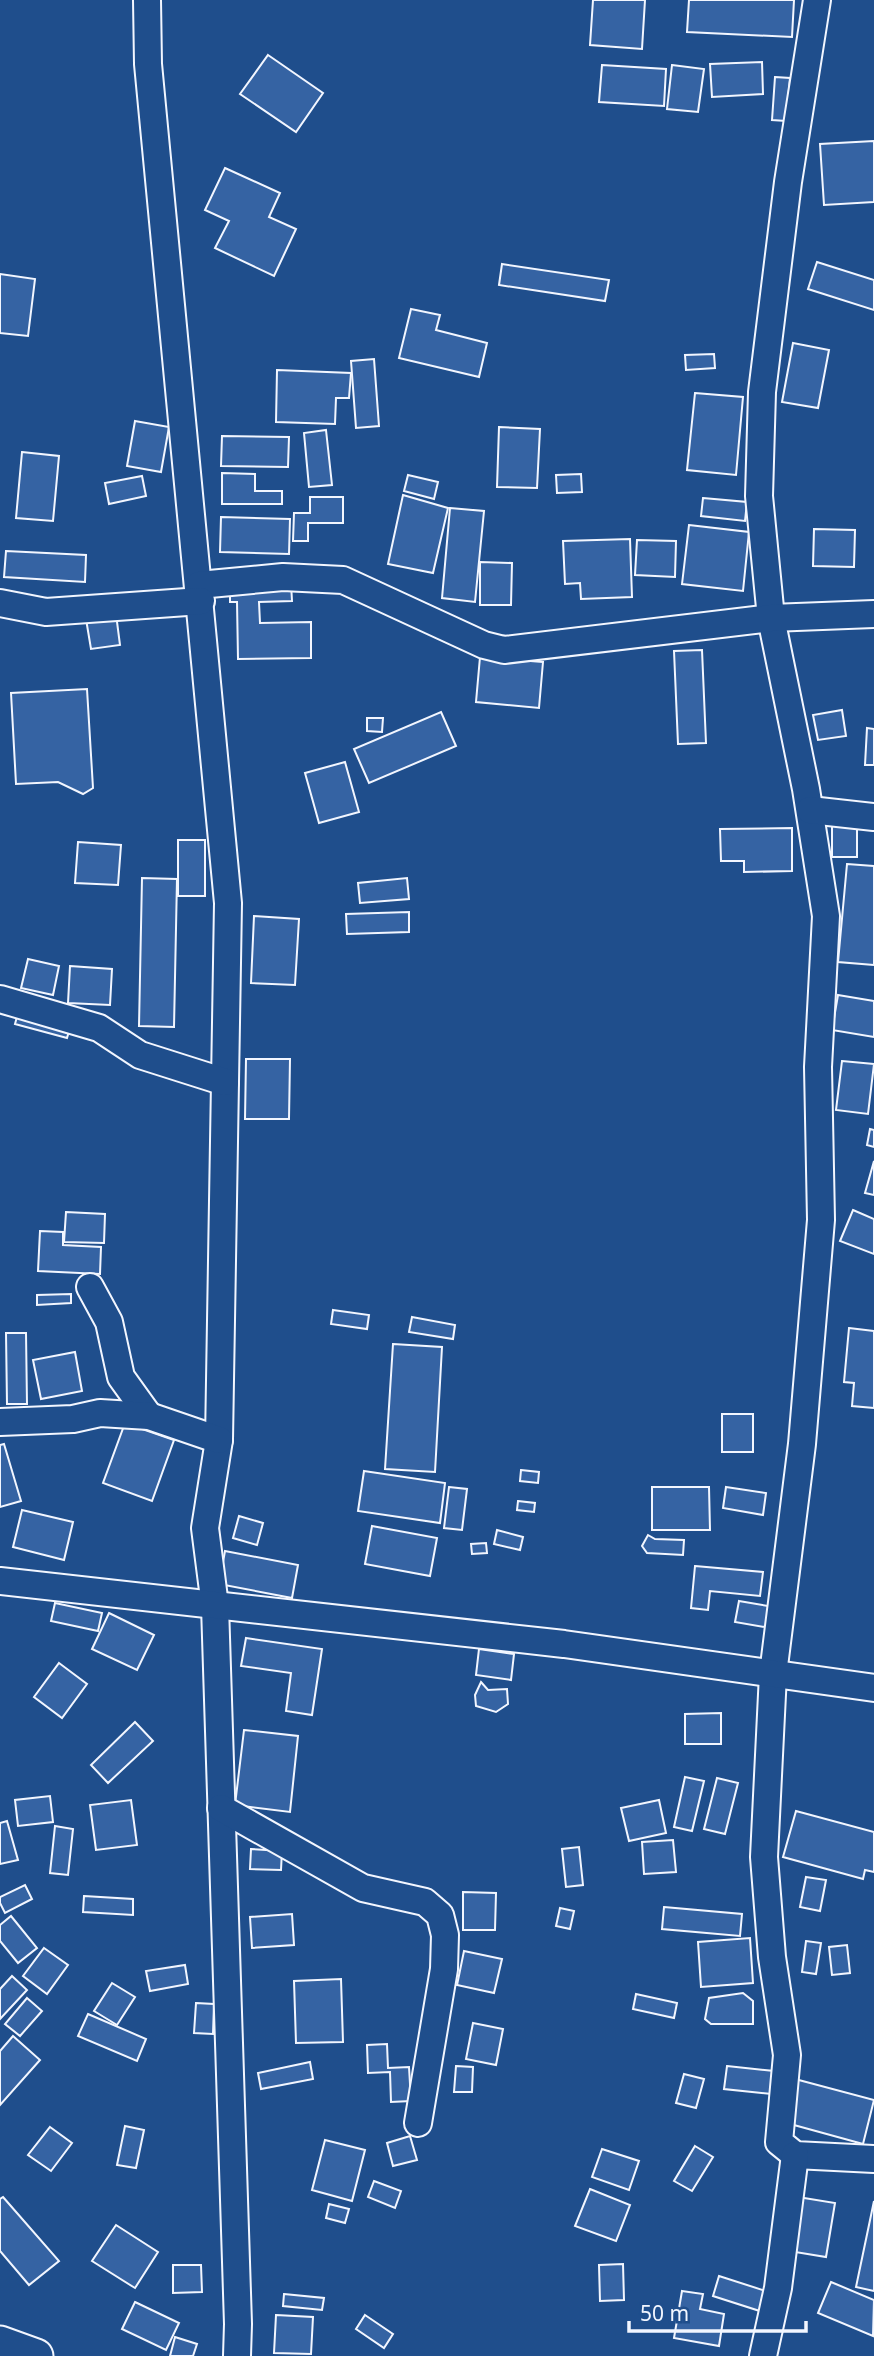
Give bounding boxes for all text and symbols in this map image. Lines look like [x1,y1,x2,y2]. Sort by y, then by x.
scale bar [629,2290,806,2334]
text: 50 m [640,2299,689,2327]

